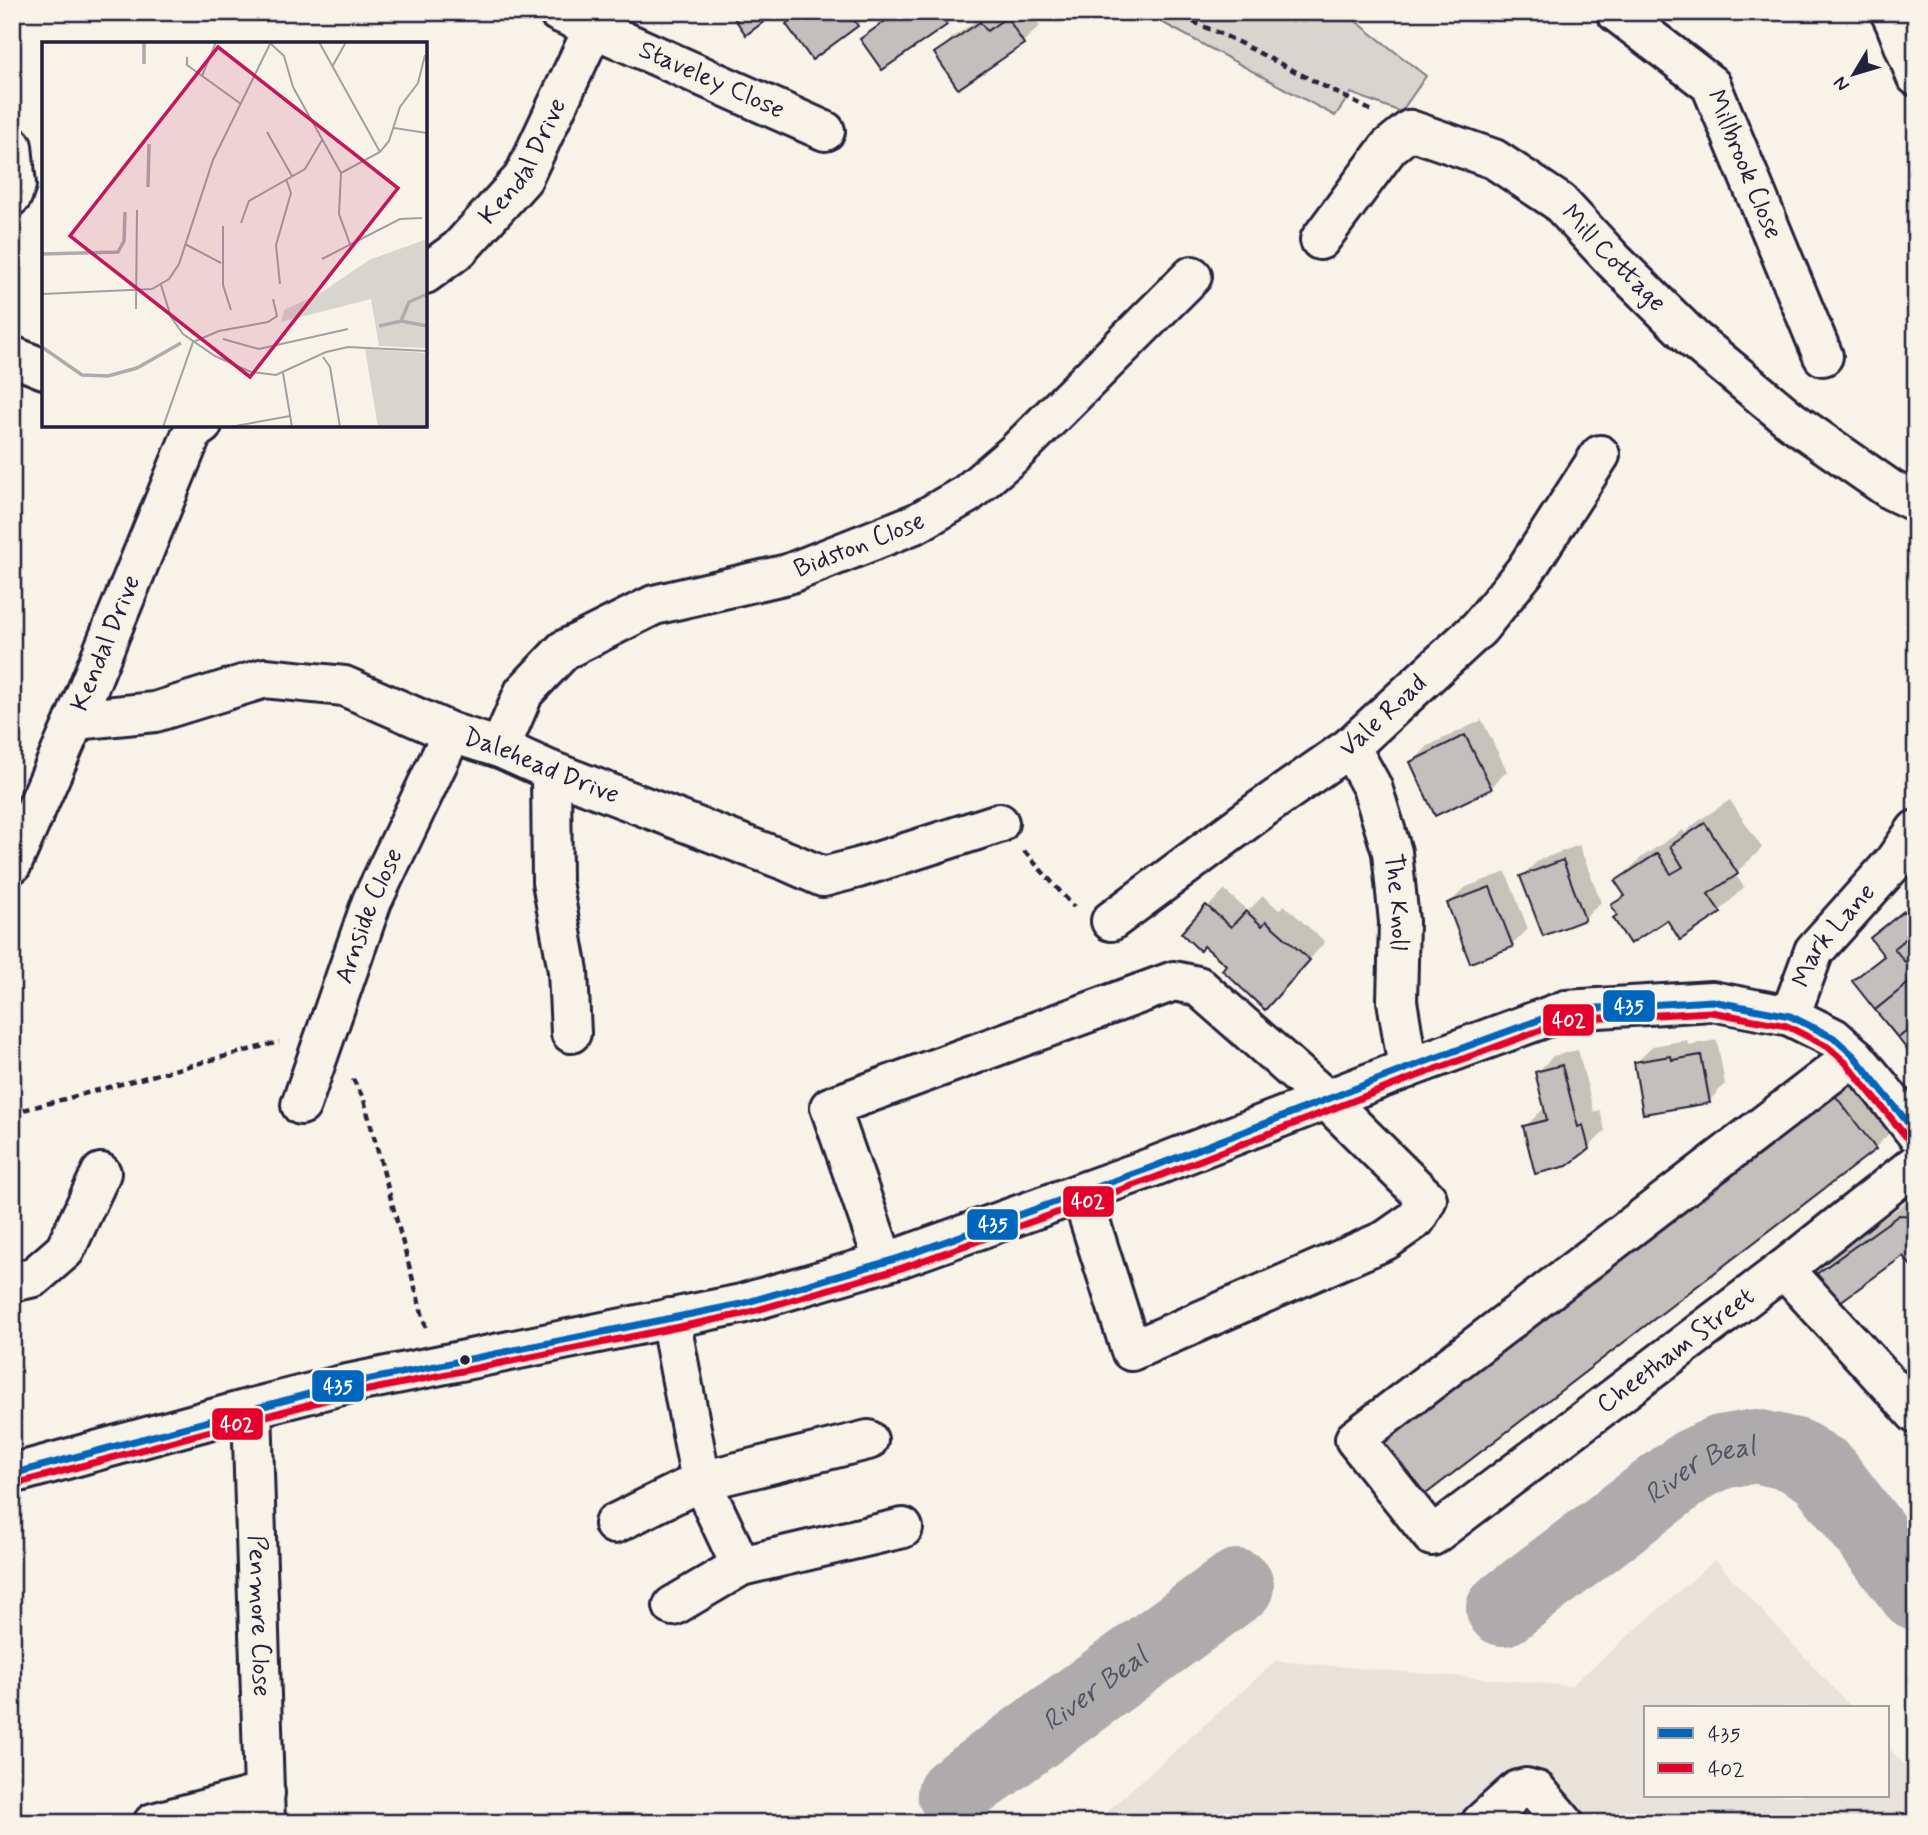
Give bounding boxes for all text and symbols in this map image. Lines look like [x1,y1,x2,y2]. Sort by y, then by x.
street label: Staveley Close [633,33,790,128]
north arrow [1820,38,1890,108]
inset map [42,42,427,427]
text: N [1828,71,1856,96]
street label: Millbrook Close [1698,85,1790,244]
street label: Kendal Drive [472,93,575,232]
street label: Mill Cottage [1553,197,1673,320]
street label: Bidston Close [789,505,932,587]
street label: Kendal Drive [63,570,149,717]
street label: Vale Road [1333,667,1435,766]
street label: Dalehead Drive [459,721,624,812]
street label: Arnside Close [328,843,412,988]
street label: The Knoll [1375,852,1417,951]
street label: Mark Lane [1785,876,1883,992]
line badge: 435 [1602,989,1656,1023]
text: 435 [1614,995,1644,1020]
line badge: 402 [1542,1003,1595,1037]
text: 402 [1552,1009,1586,1034]
line badge: 402 [1062,1185,1115,1218]
text: 402 [1071,1190,1105,1215]
line badge: 435 [966,1208,1019,1241]
text: 435 [978,1213,1008,1238]
street label: Cheetham Street [1590,1280,1762,1422]
unlabelled marker [458,1353,472,1367]
line badge: 435 [311,1369,365,1403]
text: 435 [323,1375,353,1400]
line badge: 402 [211,1407,264,1441]
text: 402 [220,1413,254,1438]
water label: River Beal [1637,1428,1760,1514]
street label: Penmore Close [239,1535,278,1697]
water label: River Beal [1035,1638,1157,1741]
legend [1644,1706,1890,1797]
text: 435 [1708,1721,1741,1749]
text: 402 [1708,1756,1745,1784]

